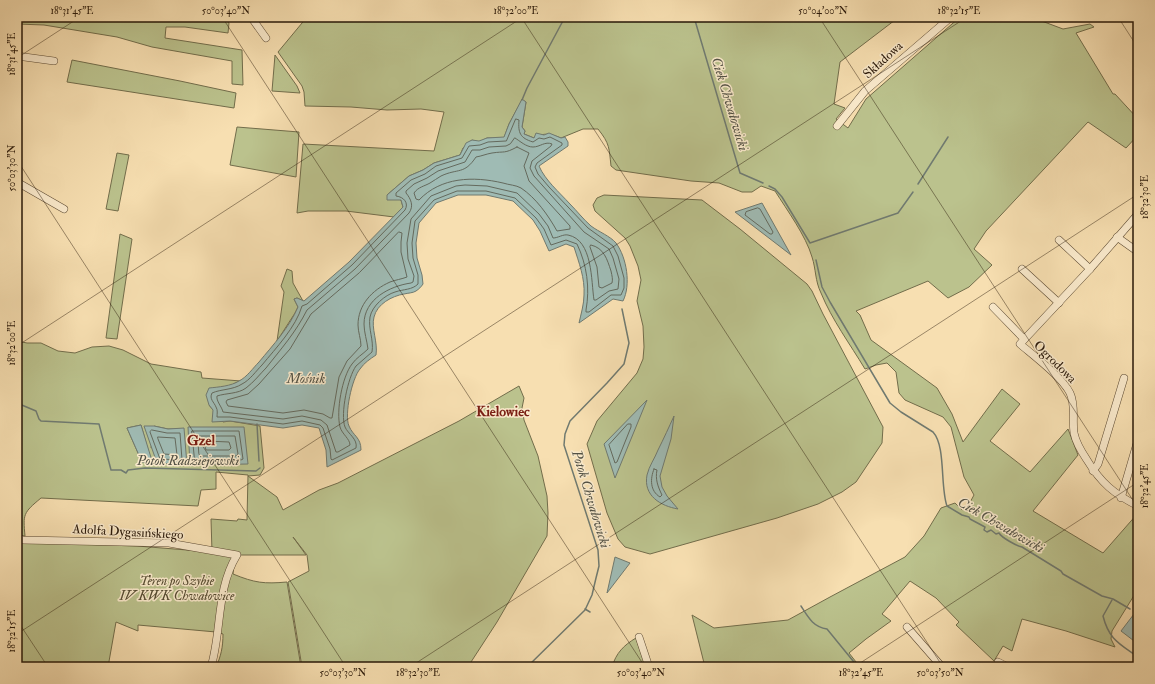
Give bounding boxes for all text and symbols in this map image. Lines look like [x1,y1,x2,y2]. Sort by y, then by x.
text: 18°31'45"E [50,5,94,17]
text: 50°03'40"N [202,5,250,17]
text: 18°32'00"E [493,5,539,17]
text: 50°04'00"N [798,5,848,17]
text: 18°32'15"E [938,5,980,17]
text: 18°31'45"E [6,32,18,76]
street label: Składowa [860,38,907,82]
water label: Ciek Chwałowicki [708,55,752,153]
text: 50°03'30"N [6,145,18,191]
text: 18°32'30"E [1139,175,1151,219]
text: 18°32'00"E [6,320,18,366]
street label: Ogrodowa [1030,337,1080,387]
water label: Mośnik [286,370,325,387]
district label: Kielowiec [476,403,530,420]
district label: Gzel [187,432,215,449]
water label: Potok Chwałowicki [568,447,614,550]
water label: Potok Radziejowski [136,452,239,469]
text: 18°32'45"E [1139,464,1151,508]
water label: Ciek Chwałowicki [955,493,1047,557]
street label: Adolfa Dygasińskiego [71,521,184,544]
park label: Teren po Szybie IV KWK Chwałowice [119,573,235,604]
text: 18°32'15"E [6,610,18,652]
text: 50°03'30"N [320,667,366,679]
text: 18°32'30"E [396,667,440,679]
text: 50°03'40"N [617,667,665,679]
text: 18°32'45"E [839,667,883,679]
text: 50°03'50"N [916,667,964,679]

